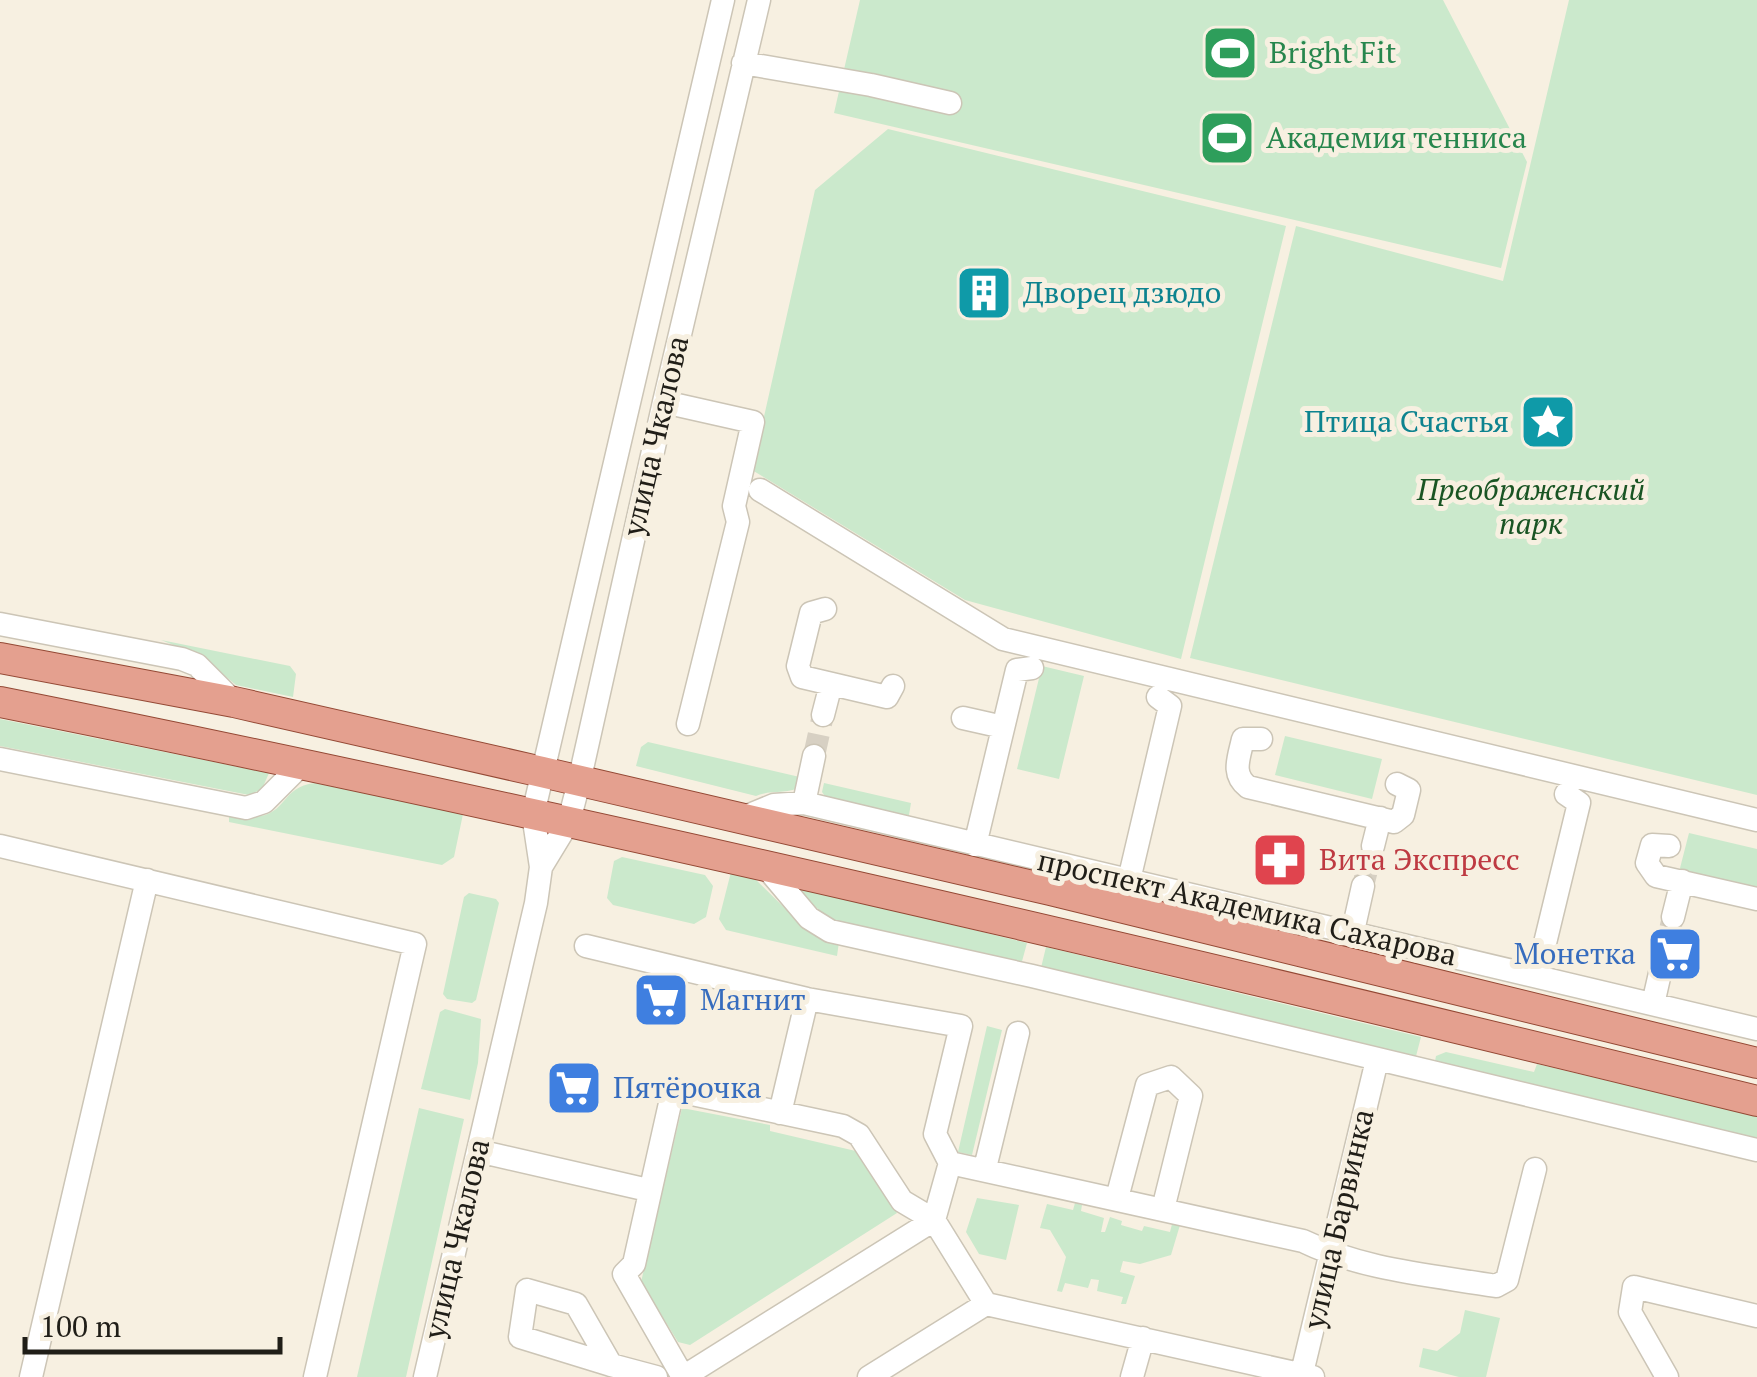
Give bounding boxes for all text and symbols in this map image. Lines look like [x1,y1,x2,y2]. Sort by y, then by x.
sports icon: Bright Fit [1200,23,1260,83]
place label: Bright Fit [1269,32,1396,72]
sports icon: Академия тенниса [1197,108,1257,168]
place label: Академия тенниса [1266,117,1527,157]
building icon: Дворец дзюдо [954,263,1014,323]
place label: Дворец дзюдо [1023,272,1221,312]
street label: улица Чкалова [612,332,697,541]
place icon: Птица Счастья [1518,392,1578,452]
place label: Птица Счастья [1304,401,1509,441]
park label: Преображенский парк [1416,469,1645,543]
pharmacy icon: Вита Экспресс [1250,830,1310,890]
street label: проспект Академика Сахарова [1034,839,1461,975]
place label: Вита Экспресс [1319,839,1520,879]
supermarket icon: Монетка [1645,924,1705,984]
place label: Монетка [1514,933,1636,973]
supermarket icon: Магнит [631,970,691,1030]
place label: Магнит [700,979,806,1019]
supermarket icon: Пятёрочка [544,1058,604,1118]
place label: Пятёрочка [613,1067,762,1107]
street label: улица Барвинка [1293,1105,1383,1333]
street label: улица Чкалова [413,1135,498,1344]
scale bar [25,1292,280,1354]
text: 100 m [40,1306,121,1346]

